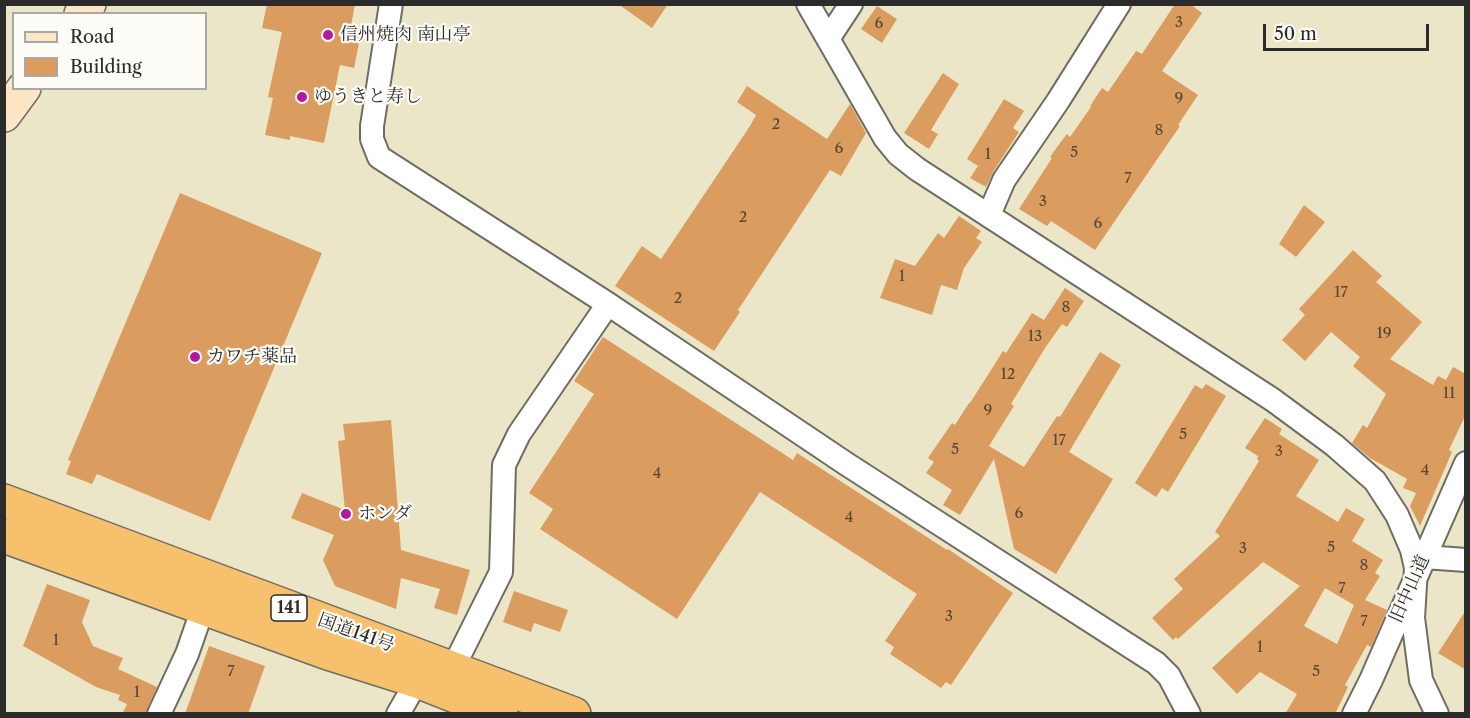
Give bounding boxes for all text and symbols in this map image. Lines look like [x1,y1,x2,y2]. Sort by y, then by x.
legend [12,12,207,90]
scale bar [1266,12,1432,50]
house number: 3 [1175,14,1183,32]
house number: 6 [875,15,883,33]
text: 50 m [1274,23,1317,45]
place label: 信州焼肉 南山亭 [340,24,471,46]
text: Road [70,26,115,48]
marker: 信州焼肉 南山亭 [321,28,335,42]
text: Building [70,56,142,78]
place label: ゆうきと寿し [314,86,422,108]
marker: ゆうきと寿し [295,90,309,104]
house number: 9 [1175,90,1183,108]
house number: 2 [772,116,780,134]
house number: 8 [1155,122,1163,140]
house number: 6 [835,140,843,158]
house number: 5 [1070,144,1078,162]
house number: 1 [985,146,991,164]
house number: 7 [1124,170,1132,188]
house number: 3 [1039,193,1047,211]
house number: 2 [739,209,747,227]
house number: 6 [1094,215,1102,233]
house number: 1 [899,268,905,286]
house number: 17 [1334,284,1348,302]
house number: 2 [674,290,682,308]
house number: 8 [1062,299,1070,317]
house number: 19 [1376,325,1392,343]
house number: 13 [1028,328,1042,346]
place label: カワチ薬品 [207,346,297,368]
marker: カワチ薬品 [188,350,202,364]
house number: 12 [1001,366,1015,384]
house number: 11 [1443,385,1455,403]
house number: 9 [984,402,992,420]
house number: 5 [1179,426,1187,444]
house number: 17 [1052,432,1066,450]
house number: 5 [951,441,959,459]
house number: 3 [1275,443,1283,461]
house number: 4 [1421,462,1429,480]
house number: 4 [653,465,661,483]
place label: ホンダ [358,503,412,525]
house number: 6 [1015,505,1023,523]
marker: ホンダ [339,507,353,521]
house number: 4 [845,509,853,527]
house number: 5 [1327,539,1335,557]
house number: 3 [1239,540,1247,558]
street label: 旧中山道 [1385,552,1435,626]
house number: 8 [1360,557,1368,575]
house number: 7 [1338,580,1346,598]
road number: 141 [271,595,307,621]
house number: 3 [945,608,953,626]
street label: 国道141号 [315,609,397,657]
house number: 7 [1360,613,1368,631]
house number: 1 [53,632,59,650]
house number: 1 [1257,639,1263,657]
house number: 7 [227,663,235,681]
house number: 5 [1312,663,1320,681]
house number: 1 [134,684,140,702]

